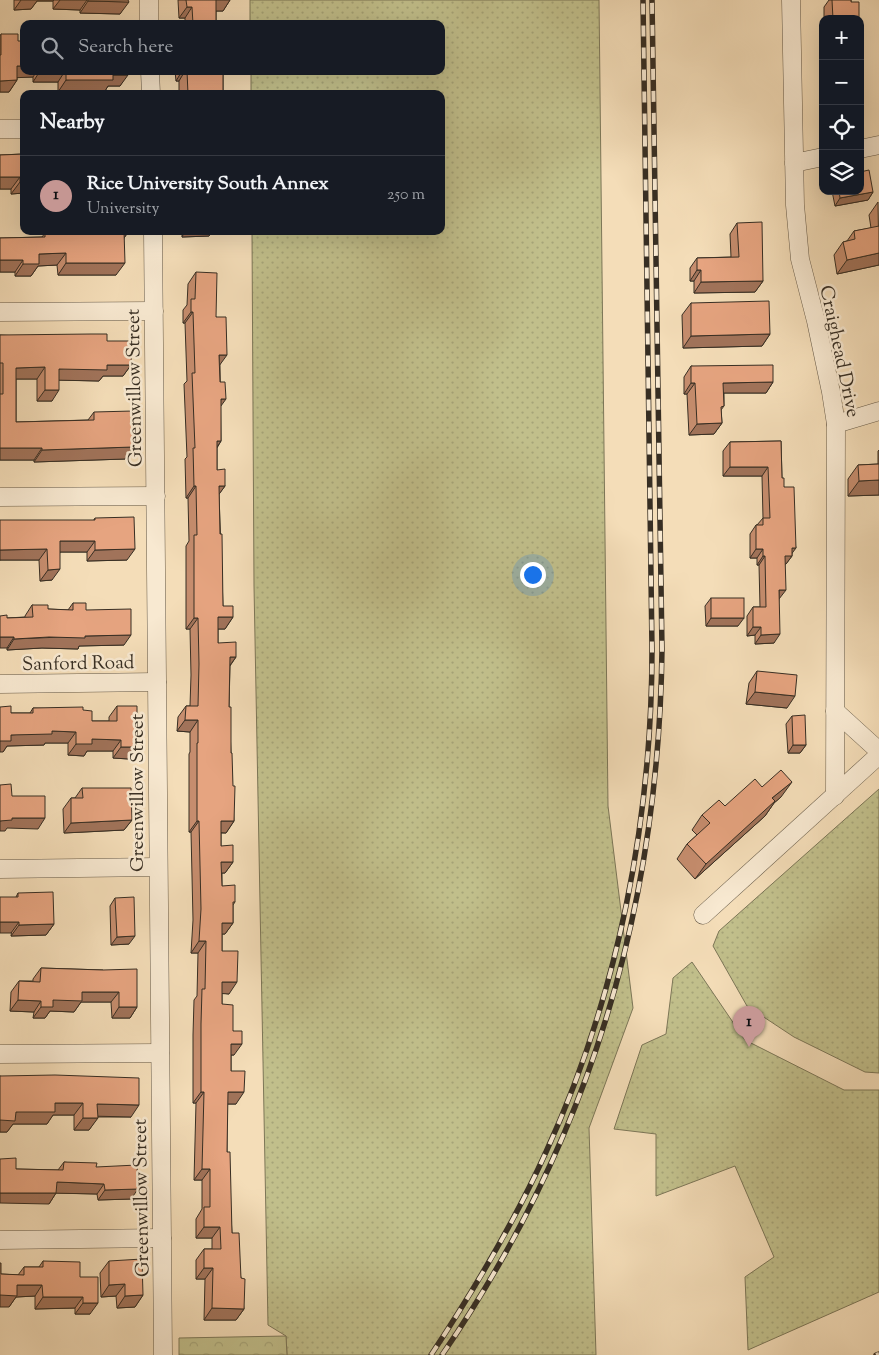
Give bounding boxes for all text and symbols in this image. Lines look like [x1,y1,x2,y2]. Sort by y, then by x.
map controls [819,15,864,195]
button: + [819,15,864,60]
search box [20,20,445,75]
icon: search [38,34,66,62]
text: Search here [78,34,173,61]
button: − [819,60,864,105]
button: locate [819,105,864,150]
text: Nearby [40,108,105,138]
button: layers [819,150,864,195]
text: Rice University South Annex [87,171,329,198]
text: 1 [53,184,59,207]
text: 250 m [387,184,425,207]
text: University [87,198,160,221]
street label: Craighead Drive [811,283,866,420]
street label: Greenwillow Street [121,308,150,467]
your location [520,562,546,588]
street label: Sanford Road [22,650,135,679]
street label: Greenwillow Street [125,713,152,872]
pin: 1 [733,1006,765,1047]
street label: Greenwillow Street [128,1118,157,1277]

